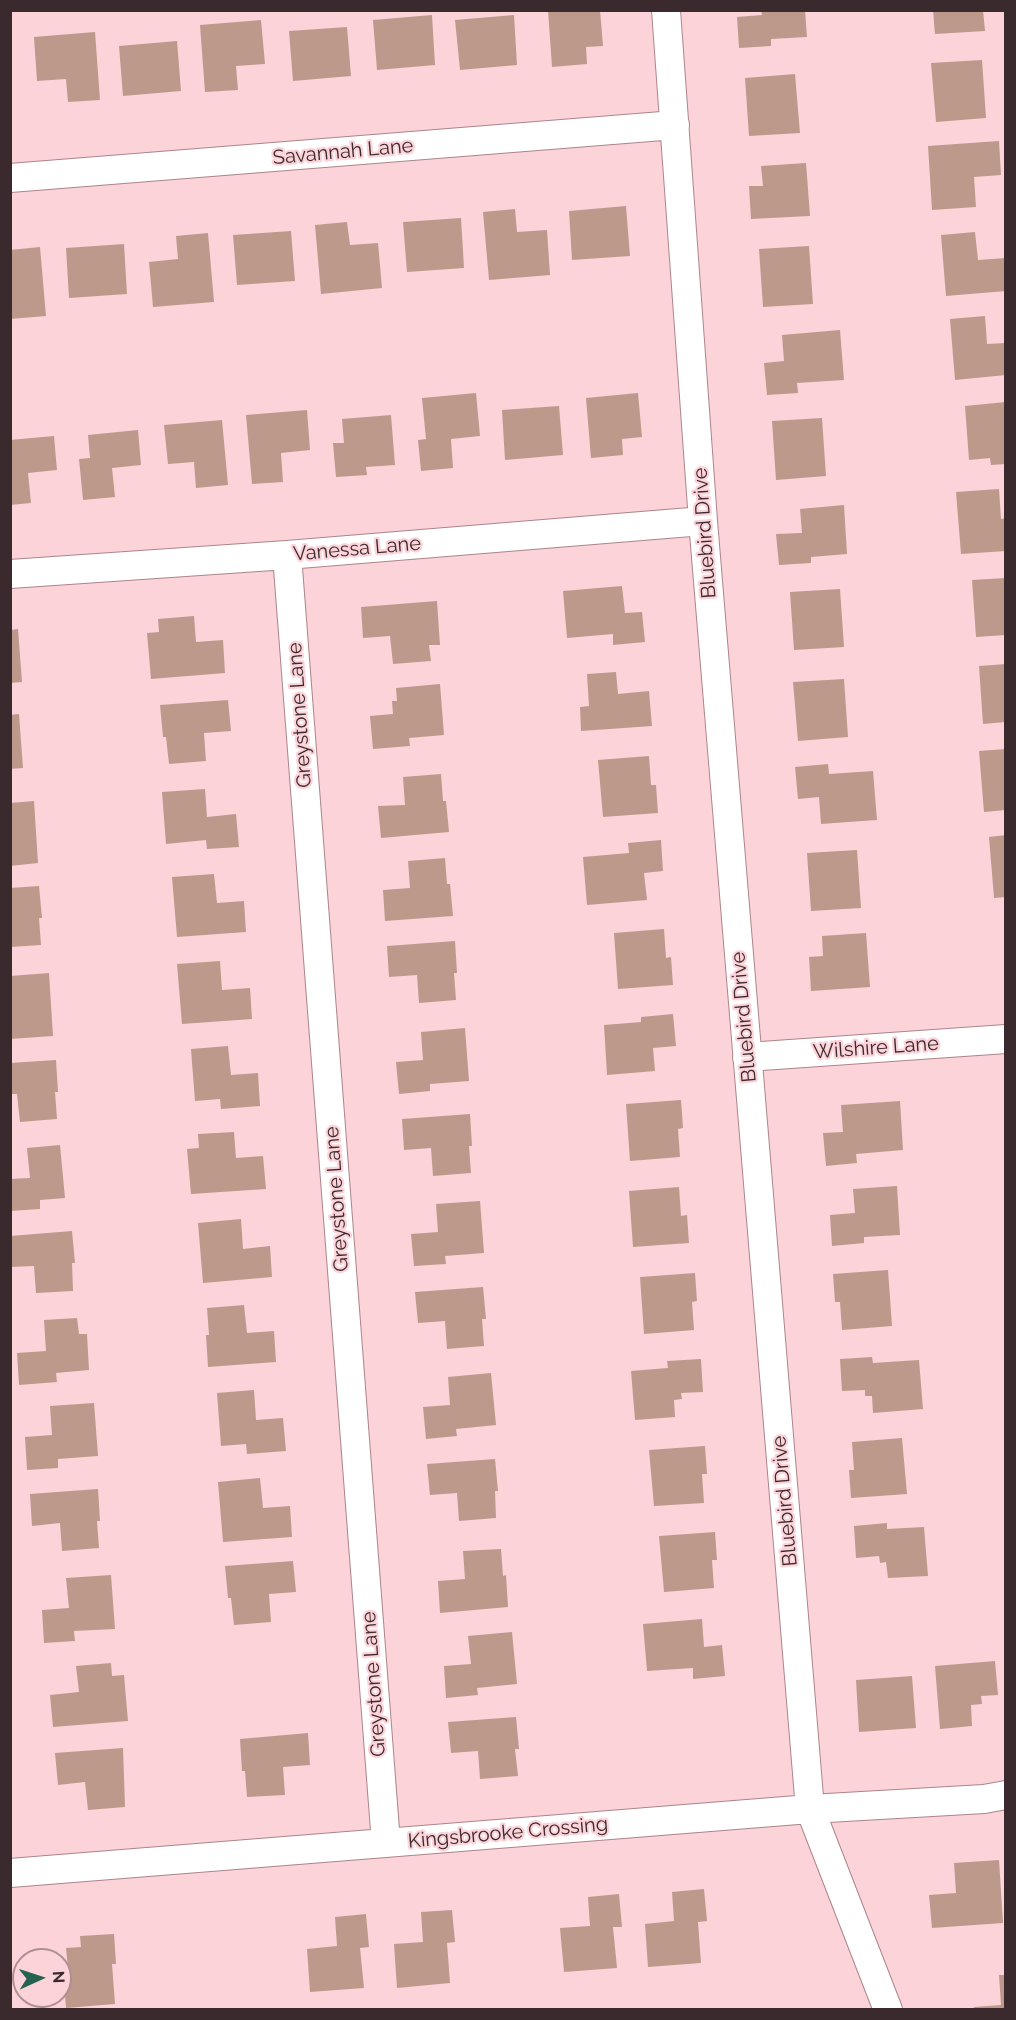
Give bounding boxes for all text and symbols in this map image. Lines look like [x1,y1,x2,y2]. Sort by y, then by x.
street label: Savannah Lane [272,134,414,170]
street label: Bluebird Drive [688,467,722,599]
street label: Vanessa Lane [292,531,422,567]
street label: Greystone Lane [283,642,317,788]
street label: Bluebird Drive [726,951,762,1083]
street label: Wilshire Lane [812,1032,940,1064]
street label: Greystone Lane [320,1126,354,1272]
street label: Bluebird Drive [767,1435,803,1567]
street label: Greystone Lane [357,1611,391,1757]
street label: Kingsbrooke Crossing [407,1812,609,1854]
north arrow [12,1948,72,2008]
text: N [49,1971,68,1984]

